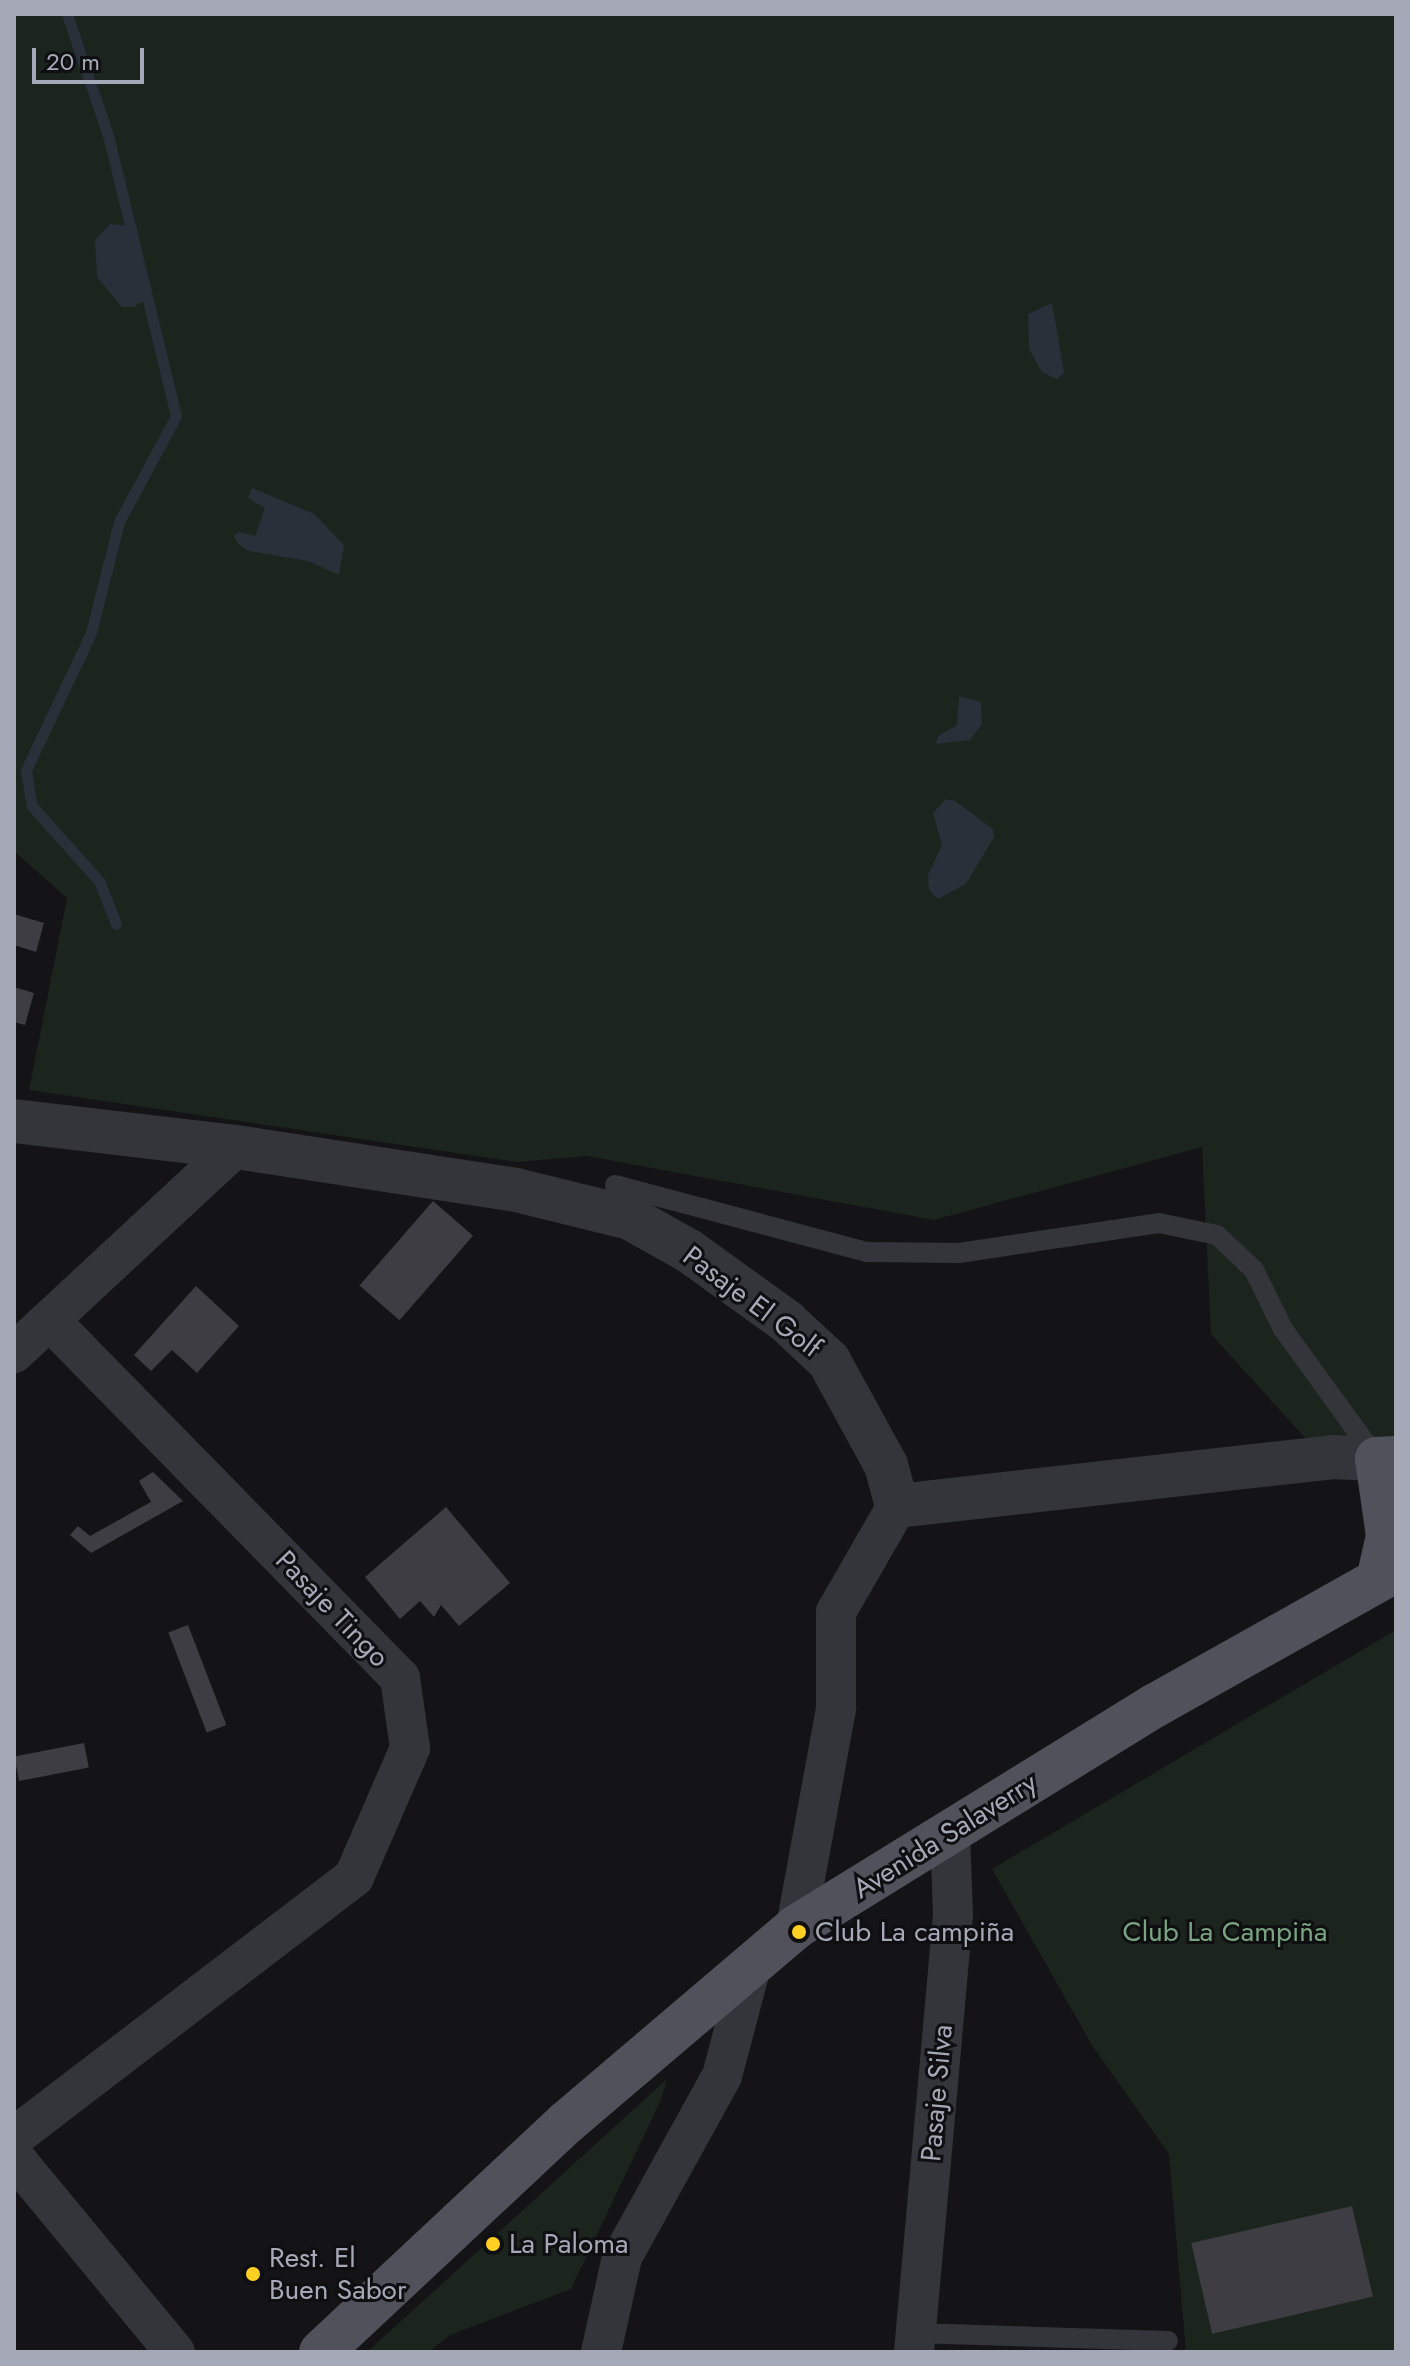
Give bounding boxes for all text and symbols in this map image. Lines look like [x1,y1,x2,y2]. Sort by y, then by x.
scale bar [36,32,148,82]
text: 20 m [46,44,100,79]
street label: Pasaje El Golf [676,1239,828,1365]
street label: Pasaje Tingo [268,1544,396,1674]
street label: Avenida Salaverry [847,1766,1043,1906]
place label: Club La campiña [815,1915,1014,1949]
park label: Club La Campiña [1122,1915,1328,1949]
marker: Club La campiña [790,1923,808,1941]
street label: Pasaje Silva [914,2023,960,2163]
place label: La Paloma [509,2227,628,2261]
marker: La Paloma [484,2235,502,2253]
place label: Rest. El Buen Sabor [269,2241,407,2307]
marker: Rest. El Buen Sabor [244,2265,262,2283]

